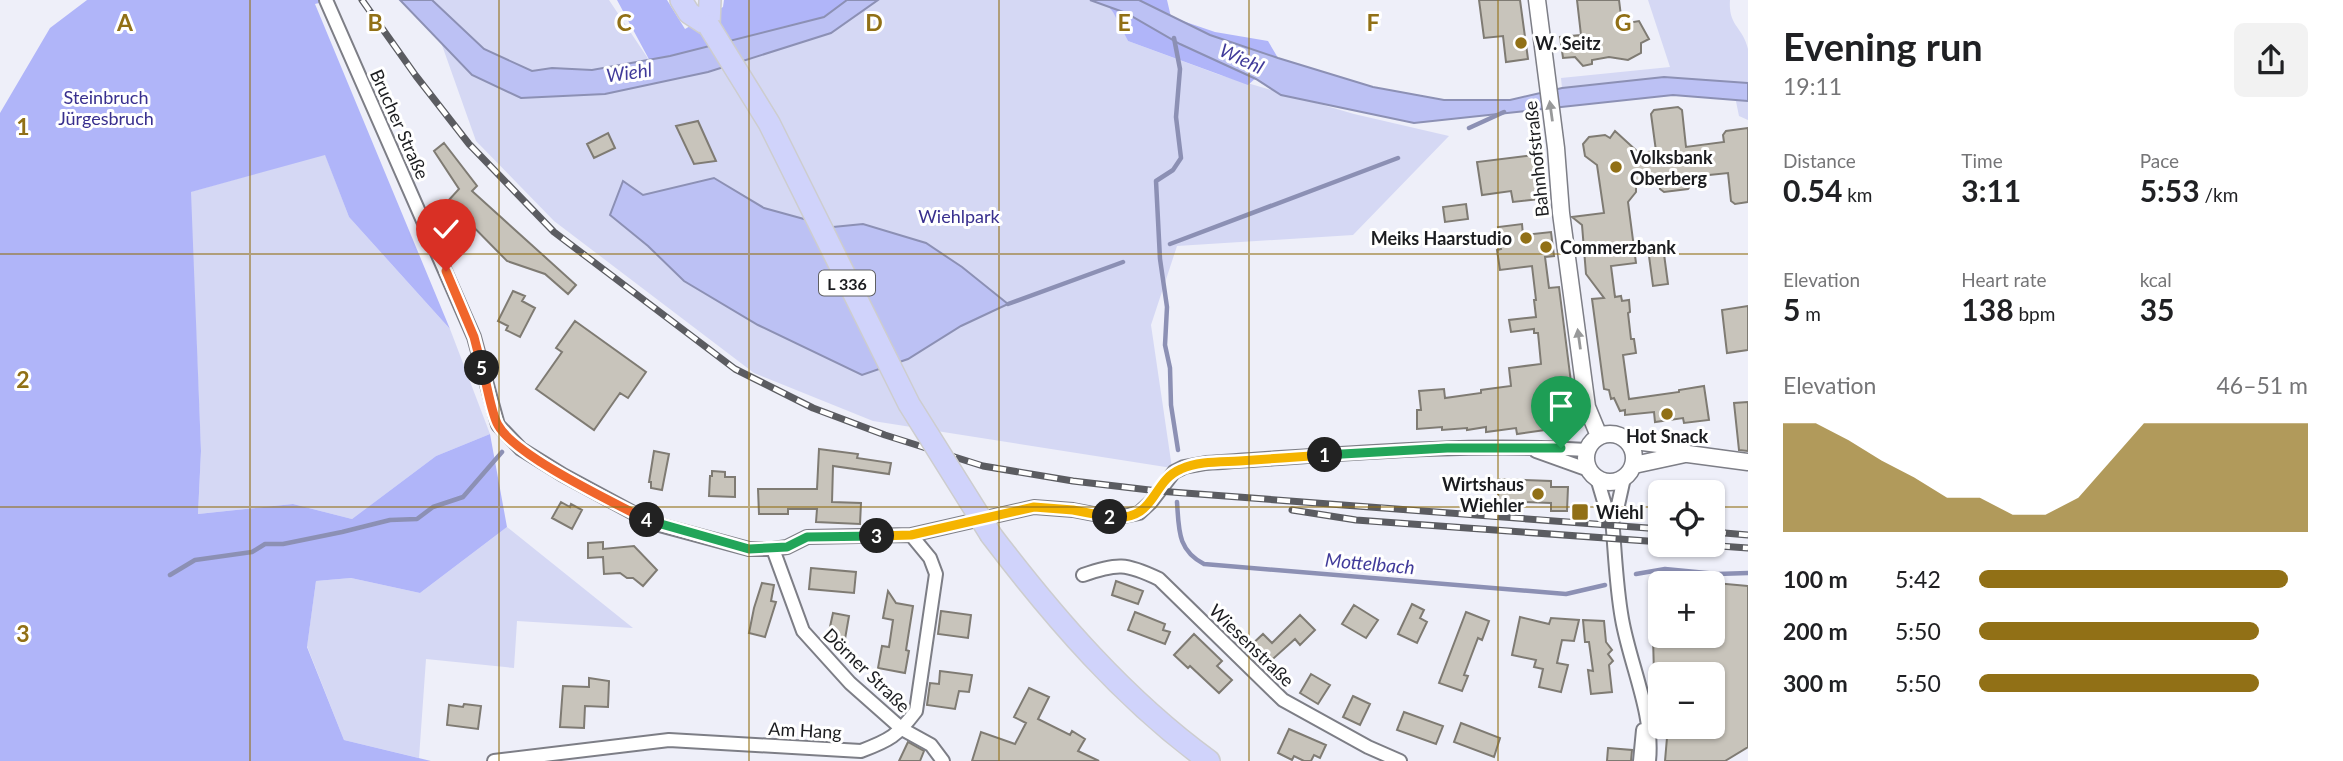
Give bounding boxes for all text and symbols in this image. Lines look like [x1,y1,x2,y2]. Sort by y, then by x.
text: A [116,8,134,36]
text: B [367,8,383,36]
text: C [616,8,632,36]
text: D [865,8,883,36]
text: E [1117,8,1131,36]
text: F [1366,8,1380,36]
text: G [1615,8,1631,36]
text: Evening run [1783,23,1983,69]
button: share [2234,23,2308,97]
place label: W. Seitz [1535,32,1601,54]
marker: W. Seitz [1513,35,1529,51]
water label: Wiehl [1216,38,1268,78]
water label: Wiehl [605,57,653,87]
street label: Brucher Straße [366,66,434,182]
text: 19:11 [1783,72,1842,100]
park label: Steinbruch Jürgesbruch [58,86,154,129]
street label: Bahnhofstraße [1519,100,1553,218]
one-way arrow [1546,100,1557,122]
text: 1 [16,112,30,140]
place label: Volksbank Oberberg [1629,146,1713,189]
text: Distance [1783,149,1856,172]
text: Time [1961,149,2003,172]
text: Pace [2140,149,2179,172]
marker: Volksbank Oberberg [1608,159,1624,175]
text: 0.54 [1783,172,1842,208]
text: 3:11 [1961,172,2021,208]
text: 5:53 [2140,172,2200,208]
text: km [1842,183,1872,206]
text: /km [2200,183,2238,206]
pin [416,199,476,271]
park label: Wiehlpark [918,205,1001,227]
icon: check [427,210,465,248]
place label: Meiks Haarstudio [1371,227,1512,249]
marker: Meiks Haarstudio [1518,230,1534,246]
place label: Commerzbank [1560,236,1676,258]
marker: Commerzbank [1538,239,1554,255]
text: Elevation [1783,268,1860,291]
text: Heart rate [1961,268,2047,291]
text: kcal [2140,268,2172,291]
road number: L 336 [819,270,875,296]
text: 5 [1783,291,1800,327]
text: 138 [1961,291,2014,327]
text: 35 [2140,291,2174,327]
text: m [1800,302,1821,325]
text: bpm [2014,302,2055,325]
one-way arrow [1573,328,1584,350]
pin: 5 [464,350,500,386]
text: 5 [476,356,487,379]
text: 2 [16,365,30,393]
text: Elevation [1783,371,1876,399]
text: 46–51 m [2216,371,2308,399]
pin [1531,376,1591,448]
icon: arrive [1542,387,1580,425]
marker: Hot Snack [1659,406,1675,422]
place label: Hot Snack [1626,425,1708,447]
pin: 1 [1308,438,1342,472]
text: 1 [1319,443,1330,466]
place label: Wirtshaus Wiehler [1442,473,1524,516]
map controls [1648,480,1725,739]
button: locate [1648,480,1725,557]
marker: Wirtshaus Wiehler [1530,486,1546,502]
pin: 2 [1092,500,1128,534]
place label: Wiehl [1596,501,1644,523]
marker: Wiehl [1570,502,1590,522]
pin: 4 [630,503,664,538]
text: 2 [1104,505,1115,528]
text: 4 [641,508,652,531]
pin: 3 [860,518,894,554]
text: 3 [871,524,882,547]
water label: Mottelbach [1324,548,1416,578]
text: 100 m [1783,565,1848,593]
text: 5:42 [1895,565,1941,593]
button: + [1648,571,1725,648]
street label: Wiesenstraße [1205,599,1299,691]
text: 200 m [1783,617,1848,645]
text: 5:50 [1895,617,1941,645]
text: 3 [16,619,30,647]
street label: Dörner Straße [819,623,915,717]
button: − [1648,662,1725,739]
text: 300 m [1783,669,1848,697]
text: 5:50 [1895,669,1941,697]
street label: Am Hang [768,717,842,743]

